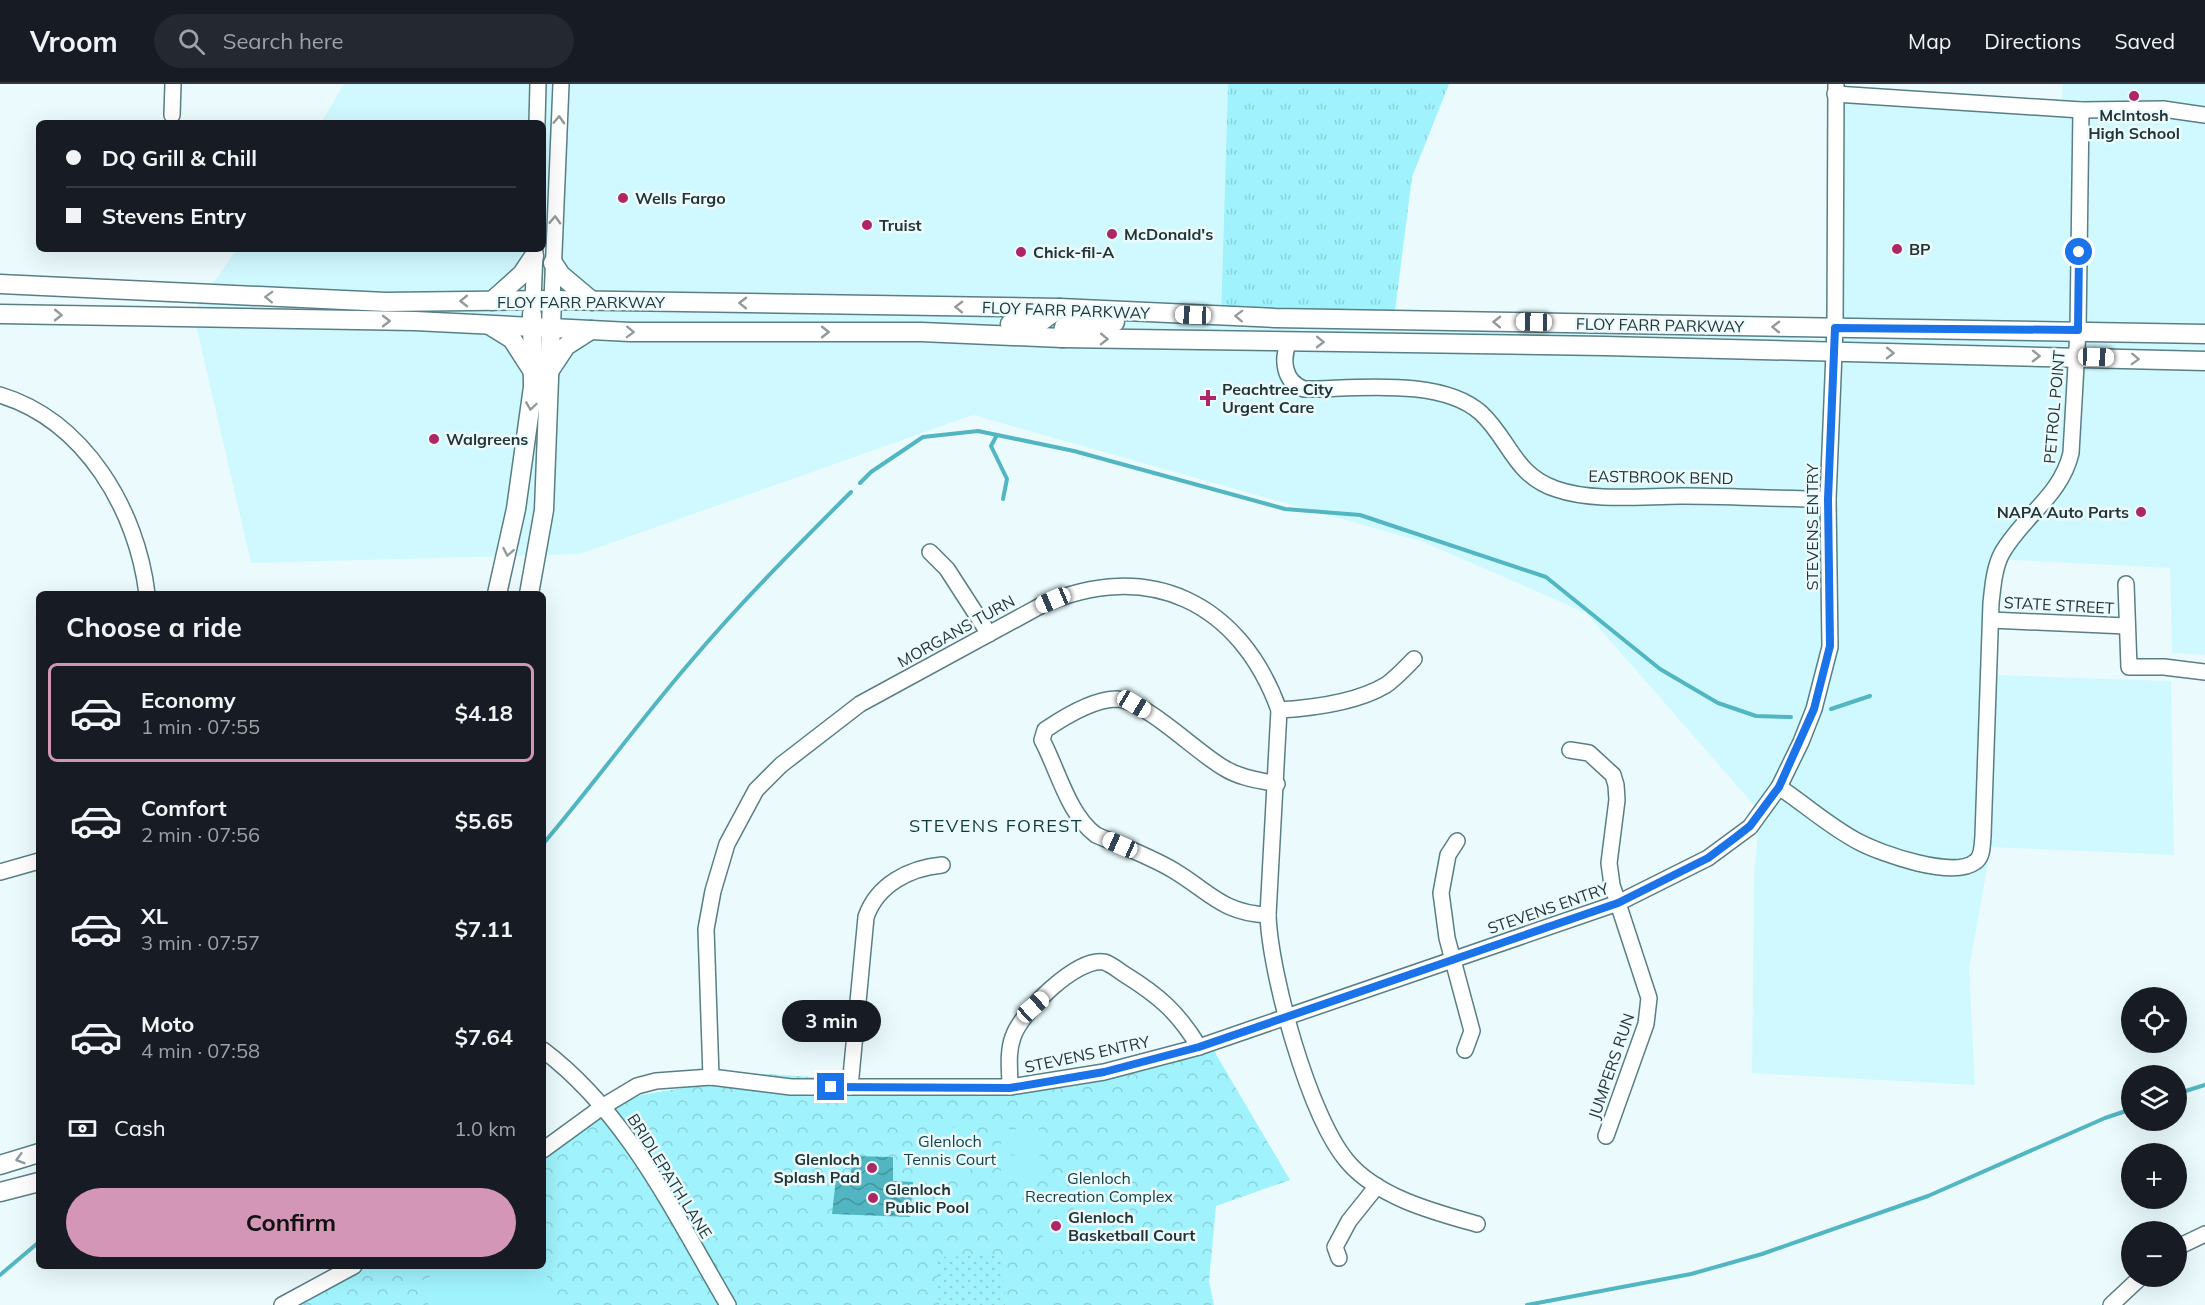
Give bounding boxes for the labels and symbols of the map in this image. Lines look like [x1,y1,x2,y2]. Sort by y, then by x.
marker: McIntosh High School [2127,89,2141,103]
place label: McIntosh High School [2088,105,2180,143]
one-way arrow [553,116,565,125]
place label: Wells Fargo [635,188,726,208]
marker: Wells Fargo [616,191,630,205]
place label: Truist [879,215,922,235]
one-way arrow [548,216,561,225]
marker: Truist [860,218,874,232]
place label: McDonald's [1124,224,1213,244]
marker: McDonald's [1105,227,1119,241]
route start [2065,238,2092,265]
place label: BP [1909,239,1931,259]
place label: Chick-fil-A [1033,242,1114,262]
marker: BP [1890,242,1904,256]
marker: Chick-fil-A [1014,245,1028,259]
one-way arrow [265,291,274,303]
street label: FLOY FARR PARKWAY [497,292,665,312]
one-way arrow [460,295,469,307]
one-way arrow [739,297,748,310]
street label: FLOY FARR PARKWAY [982,297,1151,323]
one-way arrow [955,300,964,313]
car [1175,305,1211,325]
one-way arrow [54,309,63,322]
one-way arrow [1235,310,1244,323]
car [1516,313,1552,331]
street label: FLOY FARR PARKWAY [1576,314,1745,336]
one-way arrow [381,315,390,327]
one-way arrow [1493,316,1502,328]
one-way arrow [1772,321,1781,333]
one-way arrow [626,325,635,338]
one-way arrow [821,326,830,338]
one-way arrow [1100,332,1109,345]
one-way arrow [1316,336,1325,348]
one-way arrow [1886,347,1895,359]
car [2078,347,2114,367]
street label: PETROL POINT [2039,349,2069,465]
one-way arrow [2031,350,2040,362]
one-way arrow [2130,352,2139,365]
place label: Peachtree City Urgent Care [1222,379,1333,417]
marker: Peachtree City Urgent Care [1199,389,1217,407]
one-way arrow [525,401,537,410]
place label: Walgreens [446,429,528,449]
marker: Walgreens [427,432,441,446]
street label: STEVENS ENTRY [1802,463,1822,591]
street label: EASTBROOK BEND [1588,466,1734,488]
place label: NAPA Auto Parts [1997,502,2129,522]
marker: NAPA Auto Parts [2134,505,2148,519]
one-way arrow [502,547,515,557]
car [1033,585,1073,615]
street label: MORGANS TURN [894,590,1018,672]
street label: STATE STREET [2003,592,2115,618]
car [1114,687,1154,721]
district label: STEVENS FOREST [909,814,1083,837]
car [1100,829,1140,861]
street label: STEVENS ENTRY [1485,878,1612,938]
car [1014,988,1052,1026]
callout: 3 min [782,1000,880,1042]
street label: JUMPERS RUN [1584,1011,1638,1121]
street label: STEVENS ENTRY [1023,1031,1152,1077]
route end [817,1073,844,1100]
street label: BRIDLEPATH LANE [623,1110,717,1242]
park label: Glenloch Tennis Court [904,1131,997,1169]
place label: Glenloch Splash Pad [773,1149,860,1187]
one-way arrow [15,1152,25,1164]
marker: Glenloch Splash Pad [865,1161,879,1175]
park label: Glenloch Recreation Complex [1025,1168,1173,1206]
place label: Glenloch Public Pool [885,1179,969,1217]
marker: Glenloch Public Pool [866,1191,880,1205]
place label: Glenloch Basketball Court [1068,1207,1195,1245]
marker: Glenloch Basketball Court [1049,1219,1063,1233]

